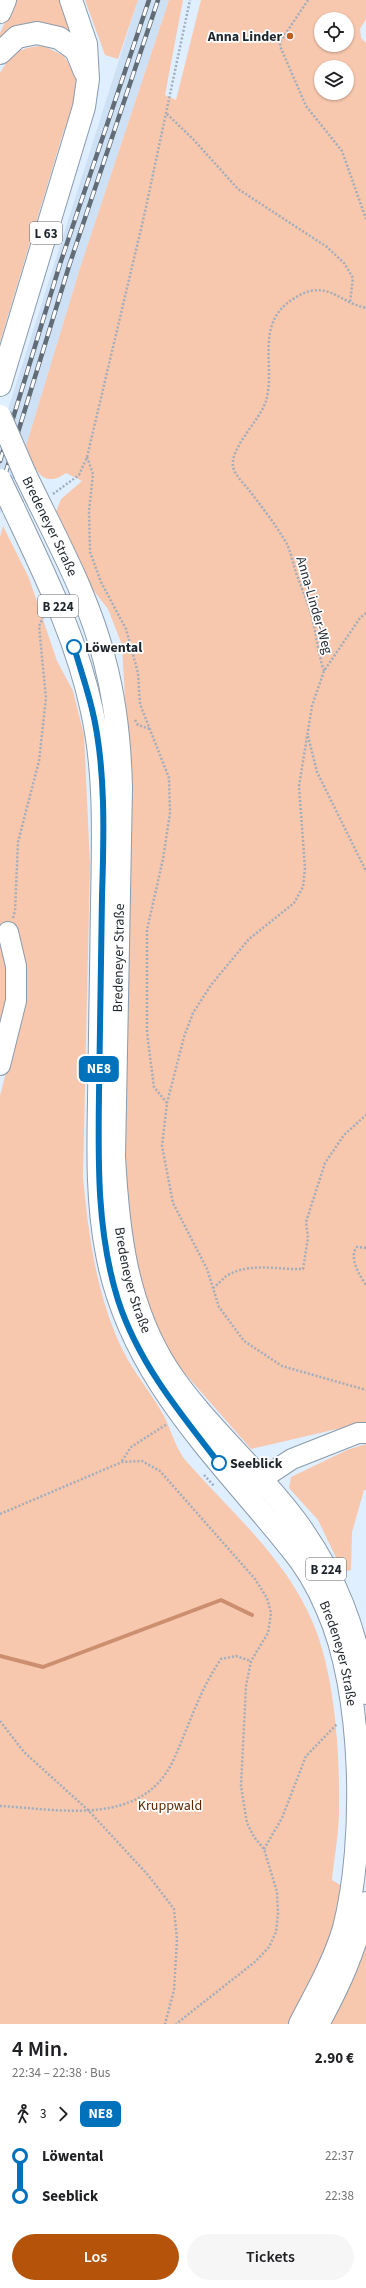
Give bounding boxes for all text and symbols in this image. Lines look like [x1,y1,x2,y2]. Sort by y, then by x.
map controls [314,12,354,100]
button: locate [314,12,354,52]
place label: Anna Linder [207,27,282,47]
marker: Anna Linder [285,31,295,41]
button: layers [314,60,354,100]
road number: L 63 [30,222,62,244]
street label: Bredeneyer Straße [17,473,82,580]
street label: Anna-Linder-Weg [291,554,338,656]
road number: B 224 [38,595,78,617]
place label: Löwental [85,638,142,658]
marker: Löwental [66,639,82,655]
street label: Bredeneyer Straße [108,903,130,1013]
line badge: NE8 [76,1056,122,1082]
text: NE8 [87,1059,111,1079]
street label: Bredeneyer Straße [109,1226,156,1337]
place label: Seeblick [230,1454,283,1474]
marker: Seeblick [211,1455,227,1471]
road number: B 224 [306,1558,346,1580]
street label: Bredeneyer Straße [314,1598,361,1707]
park label: Kruppwald [138,1796,202,1816]
text: 4 Min. [12,2033,68,2065]
text: 2.90 € [315,2048,354,2069]
text: 22:34 – 22:38 · Bus [12,2064,110,2082]
icon: walk [12,2103,34,2125]
icon: forward [52,2103,74,2125]
text: NE8 [88,2104,113,2124]
text: 3 [40,2105,46,2123]
text: Löwental [42,2146,103,2167]
text: 22:37 [325,2147,354,2165]
text: Seeblick [42,2186,98,2207]
text: 22:38 [325,2187,354,2205]
button: Los [12,2234,179,2280]
button: Tickets [187,2234,354,2280]

